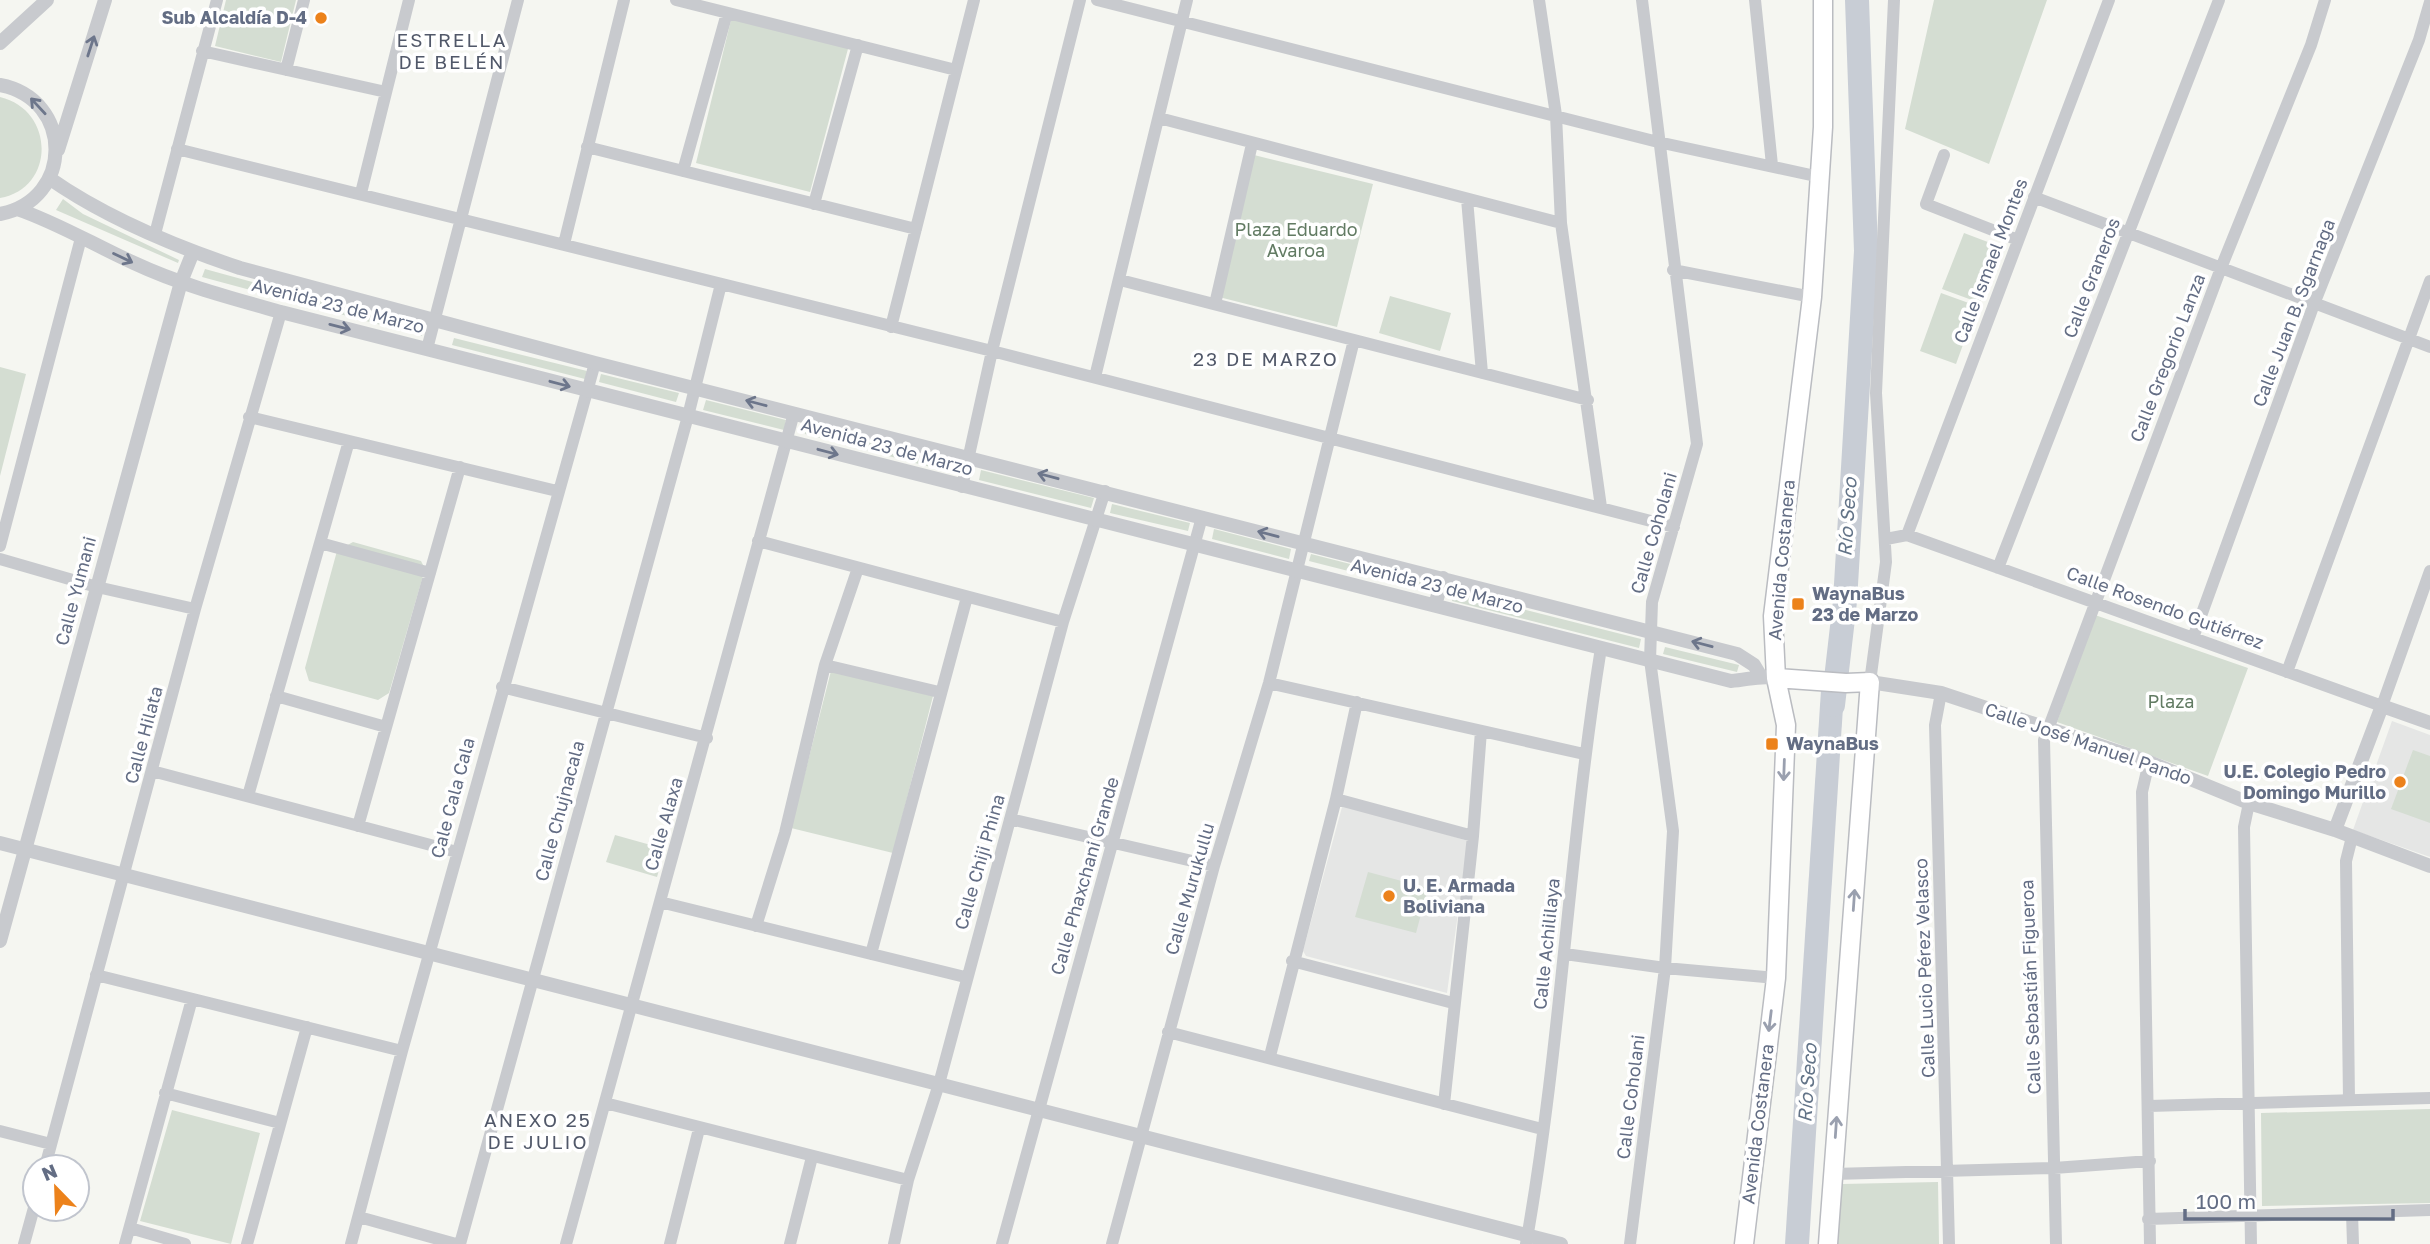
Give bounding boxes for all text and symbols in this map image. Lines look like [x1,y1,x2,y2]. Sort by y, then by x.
place label: Sub Alcaldía D-4 [161,6,307,28]
marker: Sub Alcaldía D-4 [313,10,329,26]
district label: ESTRELLA DE BELÉN [397,28,507,73]
one-way arrow [85,35,98,57]
one-way arrow [29,98,46,115]
street label: Calle Ismael Montes [1948,175,2032,346]
street label: Calle Graneros [2058,214,2124,341]
street label: Calle Juan B. Sgarnaga [2247,216,2339,410]
park label: Plaza Eduardo Avaroa [1234,218,1358,261]
one-way arrow [112,252,133,265]
street label: Calle Gregorio Lanza [2125,270,2209,445]
street label: Avenida 23 de Marzo [250,273,427,337]
one-way arrow [328,321,351,334]
district label: 23 DE MARZO [1193,347,1339,370]
one-way arrow [548,378,571,391]
one-way arrow [745,396,767,409]
street label: Avenida 23 de Marzo [799,412,976,480]
one-way arrow [816,446,839,459]
one-way arrow [1037,469,1060,482]
street label: Calle Coholani [1625,469,1681,596]
water label: Río Seco [1832,475,1861,557]
street label: Avenida Costanera [1763,479,1799,641]
one-way arrow [1257,527,1279,540]
street label: Calle Yumani [50,534,100,648]
street label: Avenida 23 de Marzo [1349,553,1526,617]
street label: Calle Rosendo Gutiérrez [2064,561,2267,653]
place label: WaynaBus 23 de Marzo [1812,582,1918,625]
marker: WaynaBus 23 de Marzo [1790,596,1806,612]
one-way arrow [1691,637,1713,650]
street label: Calle Hilata [119,683,167,786]
park label: Plaza [2147,690,2195,712]
street label: Calle José Manuel Pando [1982,697,2194,789]
place label: WaynaBus [1786,732,1879,754]
street label: Cale Cala Cala [425,735,479,861]
marker: WaynaBus [1764,736,1780,752]
street label: Calle Chujnacala [530,738,588,884]
one-way arrow [1777,758,1790,781]
place label: U.E. Colegio Pedro Domingo Murillo [2223,760,2386,803]
street label: Calle Alaxa [639,774,687,873]
street label: Calle Phaxchani Grande [1045,774,1123,977]
marker: U.E. Colegio Pedro Domingo Murillo [2392,774,2408,790]
street label: Calle Chiji Phina [949,791,1009,932]
street label: Calle Murukullu [1160,820,1218,957]
street label: Calle Lucio Pérez Velasco [1909,858,1939,1078]
place label: U. E. Armada Boliviana [1403,874,1515,917]
street label: Calle Achililaya [1528,877,1564,1011]
street label: Calle Sebastián Figueroa [2015,879,2045,1095]
marker: U. E. Armada Boliviana [1381,888,1397,904]
one-way arrow [1847,889,1860,912]
one-way arrow [1764,1010,1777,1032]
street label: Calle Coholani [1611,1033,1649,1160]
water label: Río Seco [1792,1041,1821,1123]
street label: Avenida Costanera [1736,1043,1778,1205]
district label: ANEXO 25 DE JULIO [484,1108,592,1153]
one-way arrow [1830,1116,1843,1139]
north arrow [21,1153,91,1223]
text: N [38,1158,60,1185]
scale bar [2185,1178,2393,1222]
text: 100 m [2196,1188,2256,1214]

